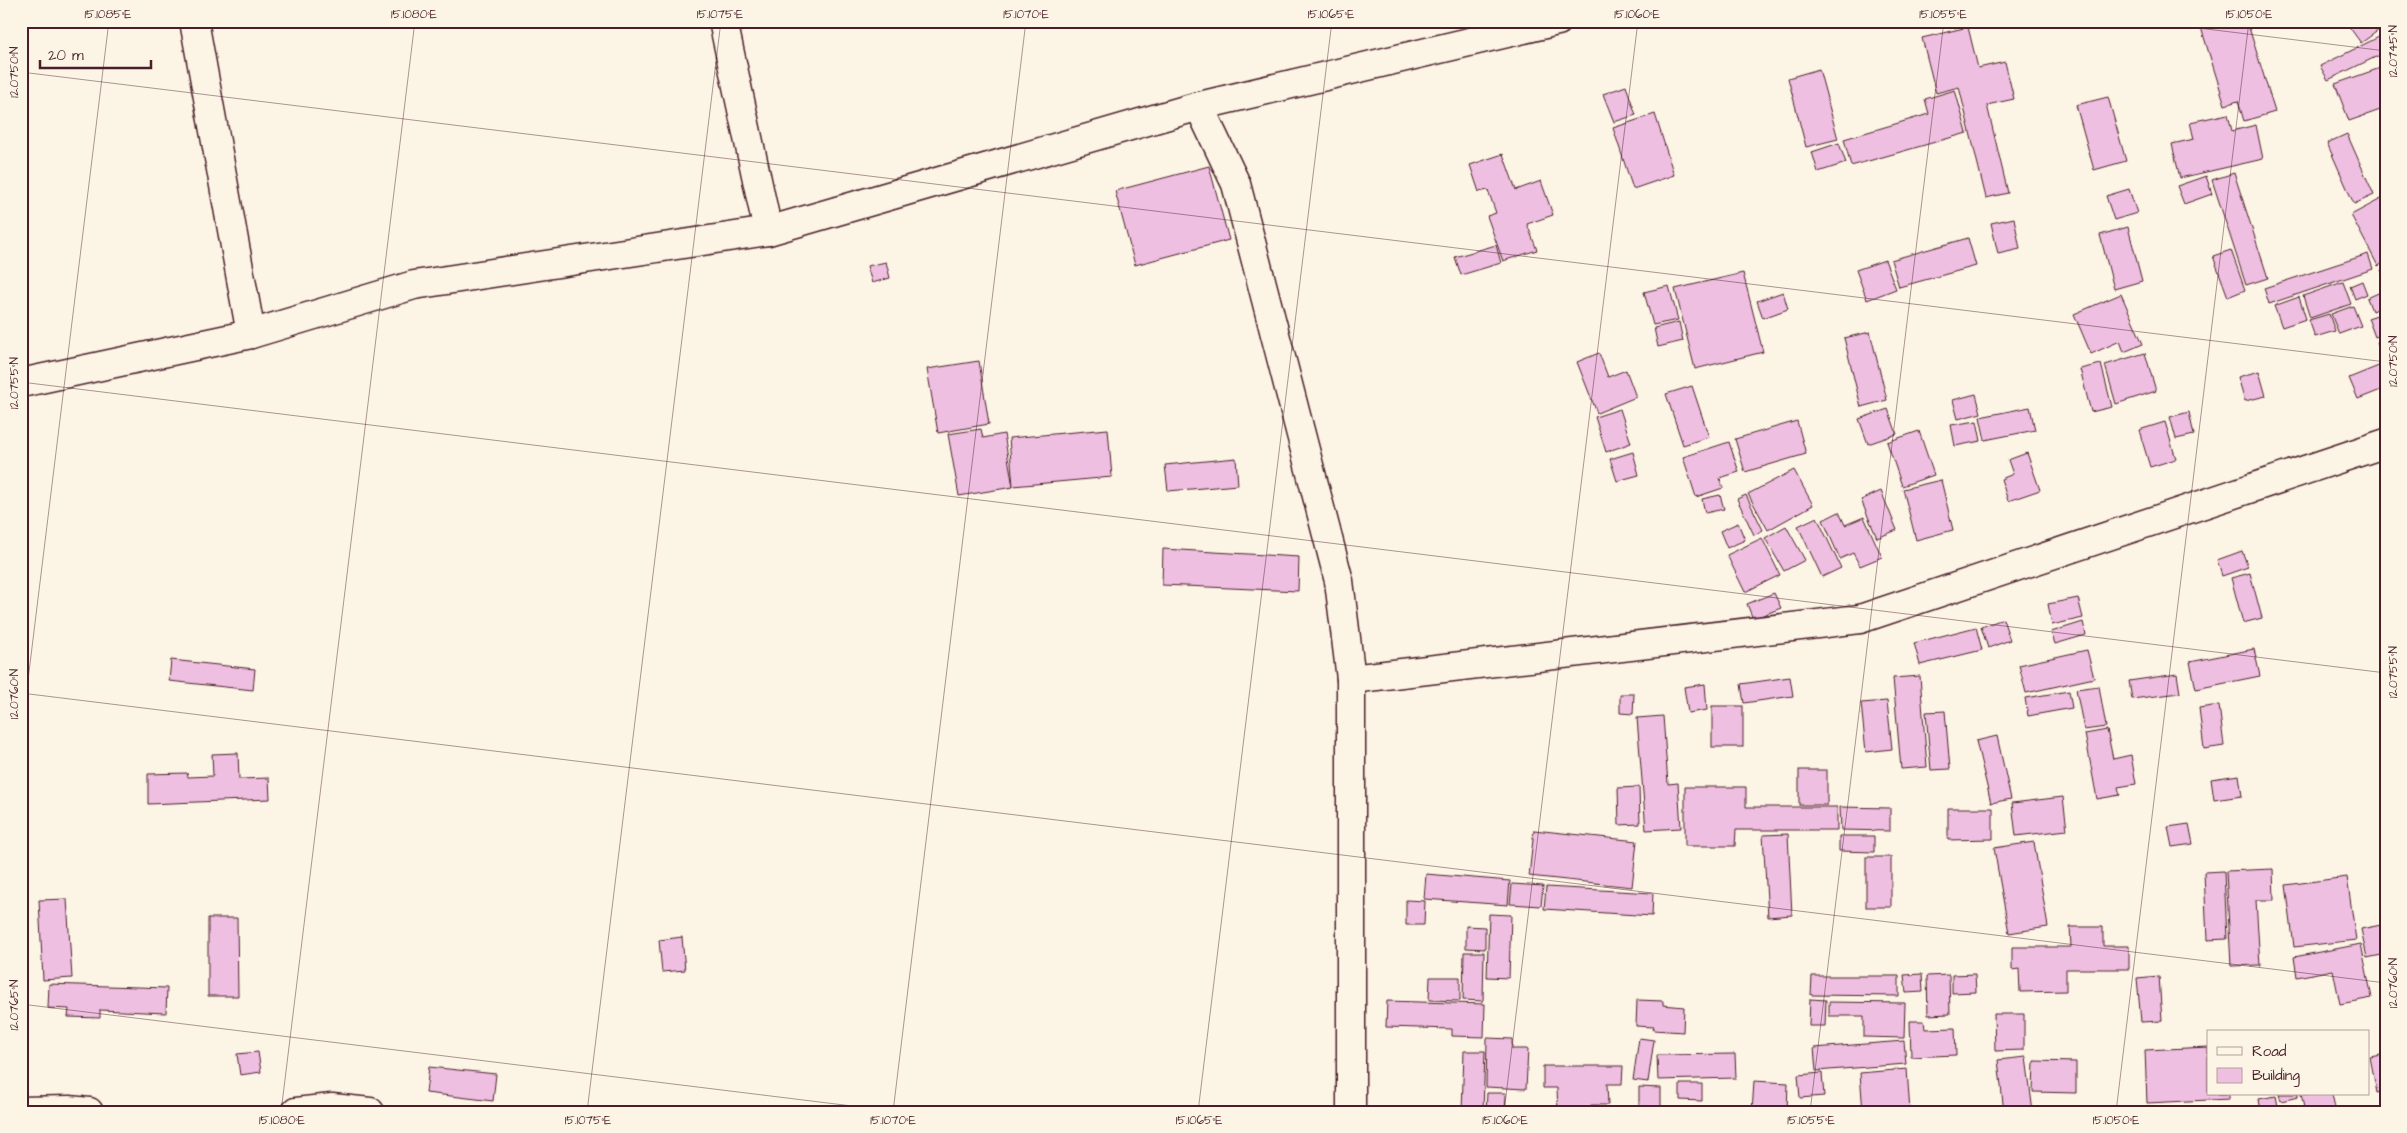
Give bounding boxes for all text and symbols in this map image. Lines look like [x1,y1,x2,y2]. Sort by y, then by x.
text: 15.1085°E [85,6,131,23]
text: 15.1080°E [391,6,437,23]
text: 15.1075°E [697,6,743,23]
text: 15.1070°E [1003,6,1049,23]
text: 15.1065°E [1308,6,1354,23]
text: 15.1060°E [1614,6,1660,23]
text: 15.1055°E [1919,6,1967,23]
text: 15.1050°E [2226,6,2272,23]
text: 12.0745°N [2385,25,2402,77]
scale bar [40,38,151,70]
text: 20 m [48,45,84,66]
text: 12.0750°N [6,46,23,98]
text: 12.0750°N [2385,335,2402,387]
text: 12.0755°N [6,356,23,409]
text: 12.0755°N [2385,645,2402,698]
text: 12.0760°N [6,668,23,719]
text: 12.0760°N [2385,957,2402,1008]
text: 12.0765°N [6,979,23,1031]
legend [2207,1030,2370,1096]
text: Road [2252,1041,2287,1062]
text: Building [2252,1065,2300,1087]
text: 15.1080°E [259,1112,305,1129]
text: 15.1075°E [565,1112,611,1129]
text: 15.1070°E [870,1112,916,1129]
text: 15.1065°E [1176,1112,1222,1129]
text: 15.1060°E [1482,1112,1528,1129]
text: 15.1055°E [1787,1112,1835,1129]
text: 15.1050°E [2093,1112,2139,1129]

